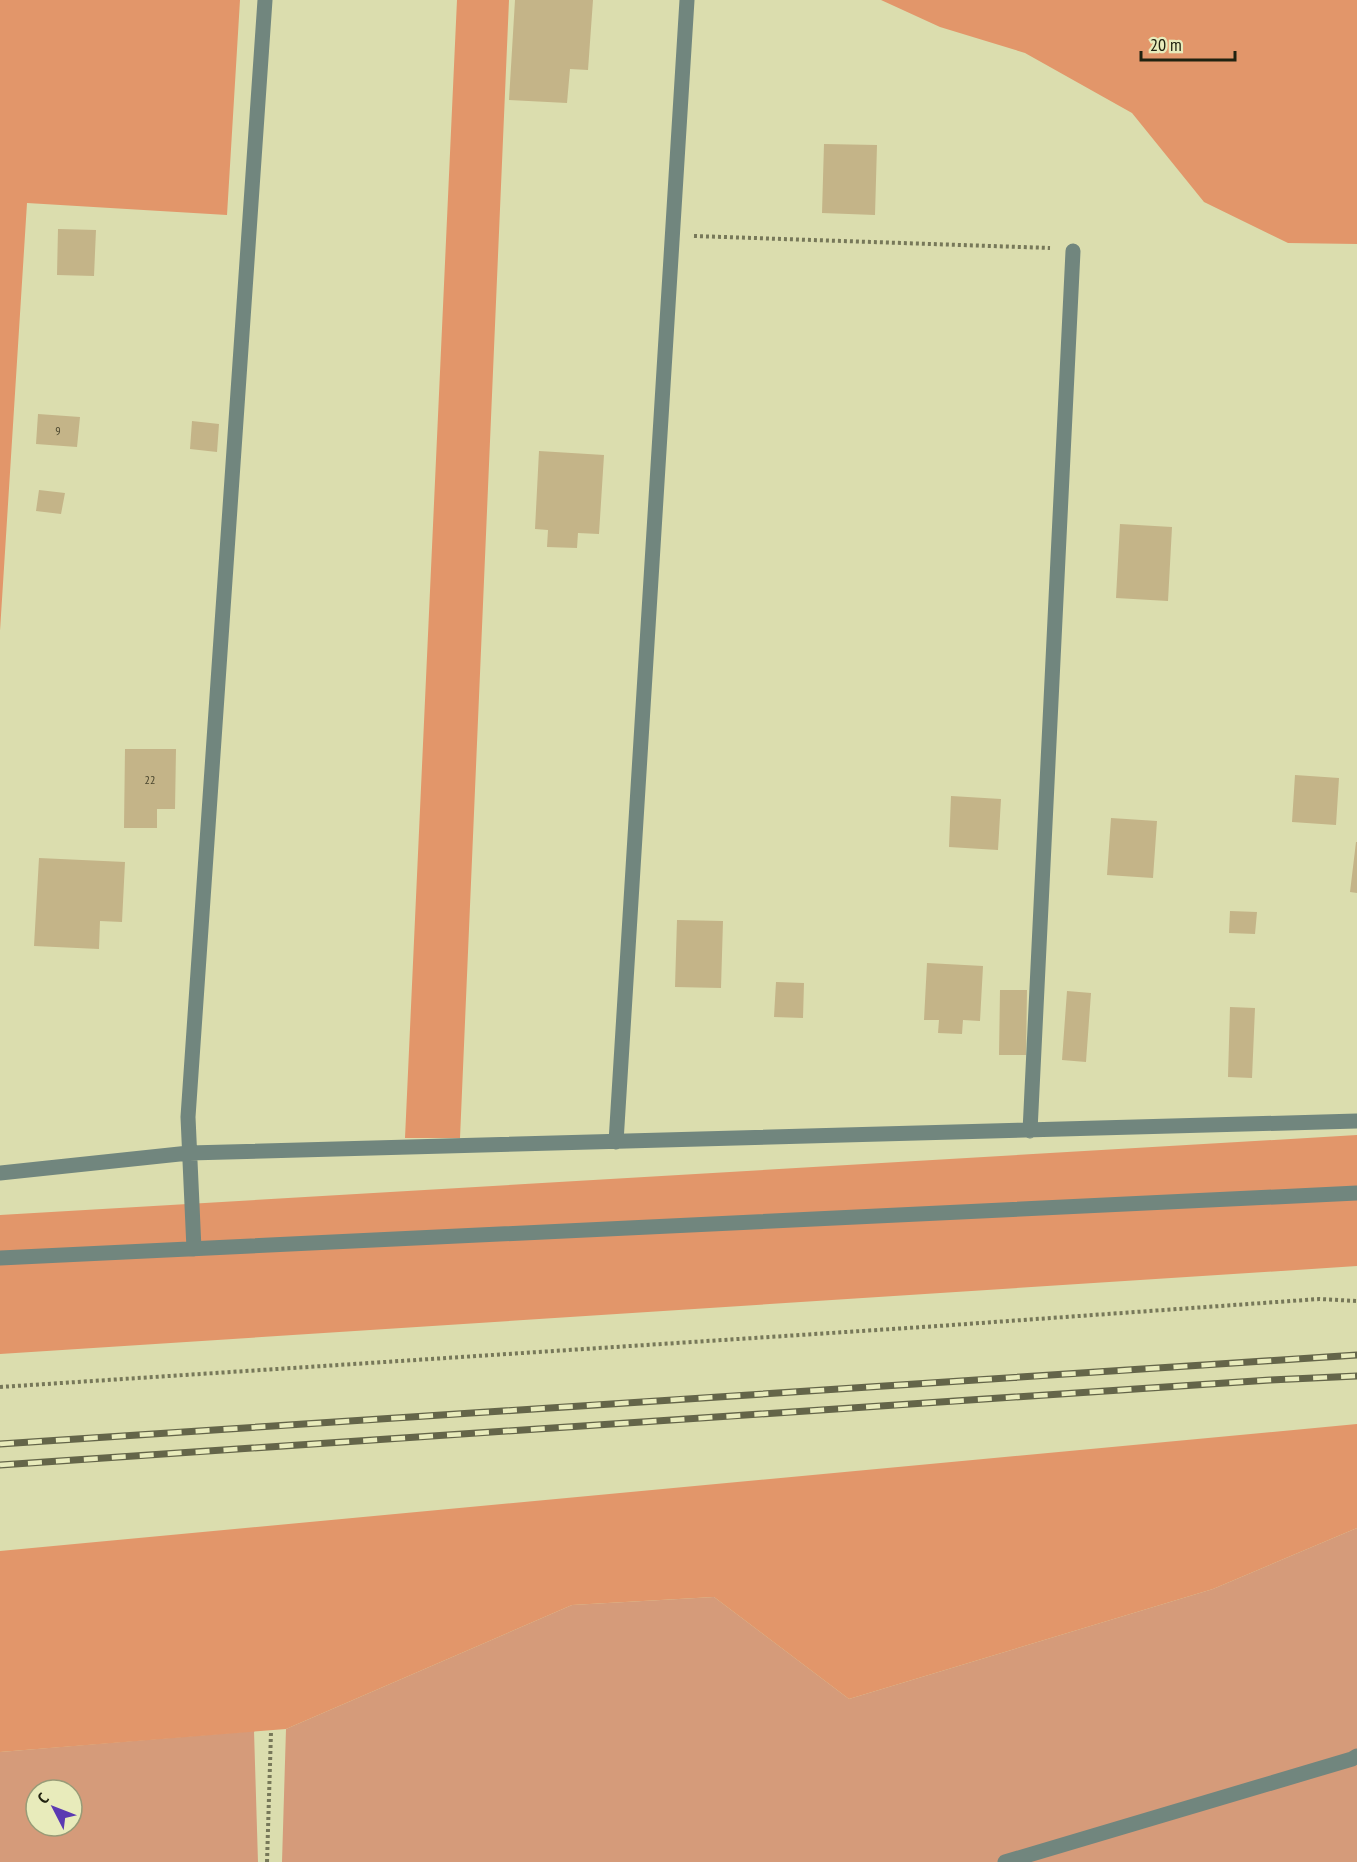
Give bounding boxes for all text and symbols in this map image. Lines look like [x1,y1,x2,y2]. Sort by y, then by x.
scale bar [1141,24,1236,62]
text: 20 m [1150,33,1182,56]
house number: 9 [55,423,61,438]
house number: 22 [145,772,155,787]
north arrow [24,1778,84,1838]
text: С [33,1788,53,1807]

